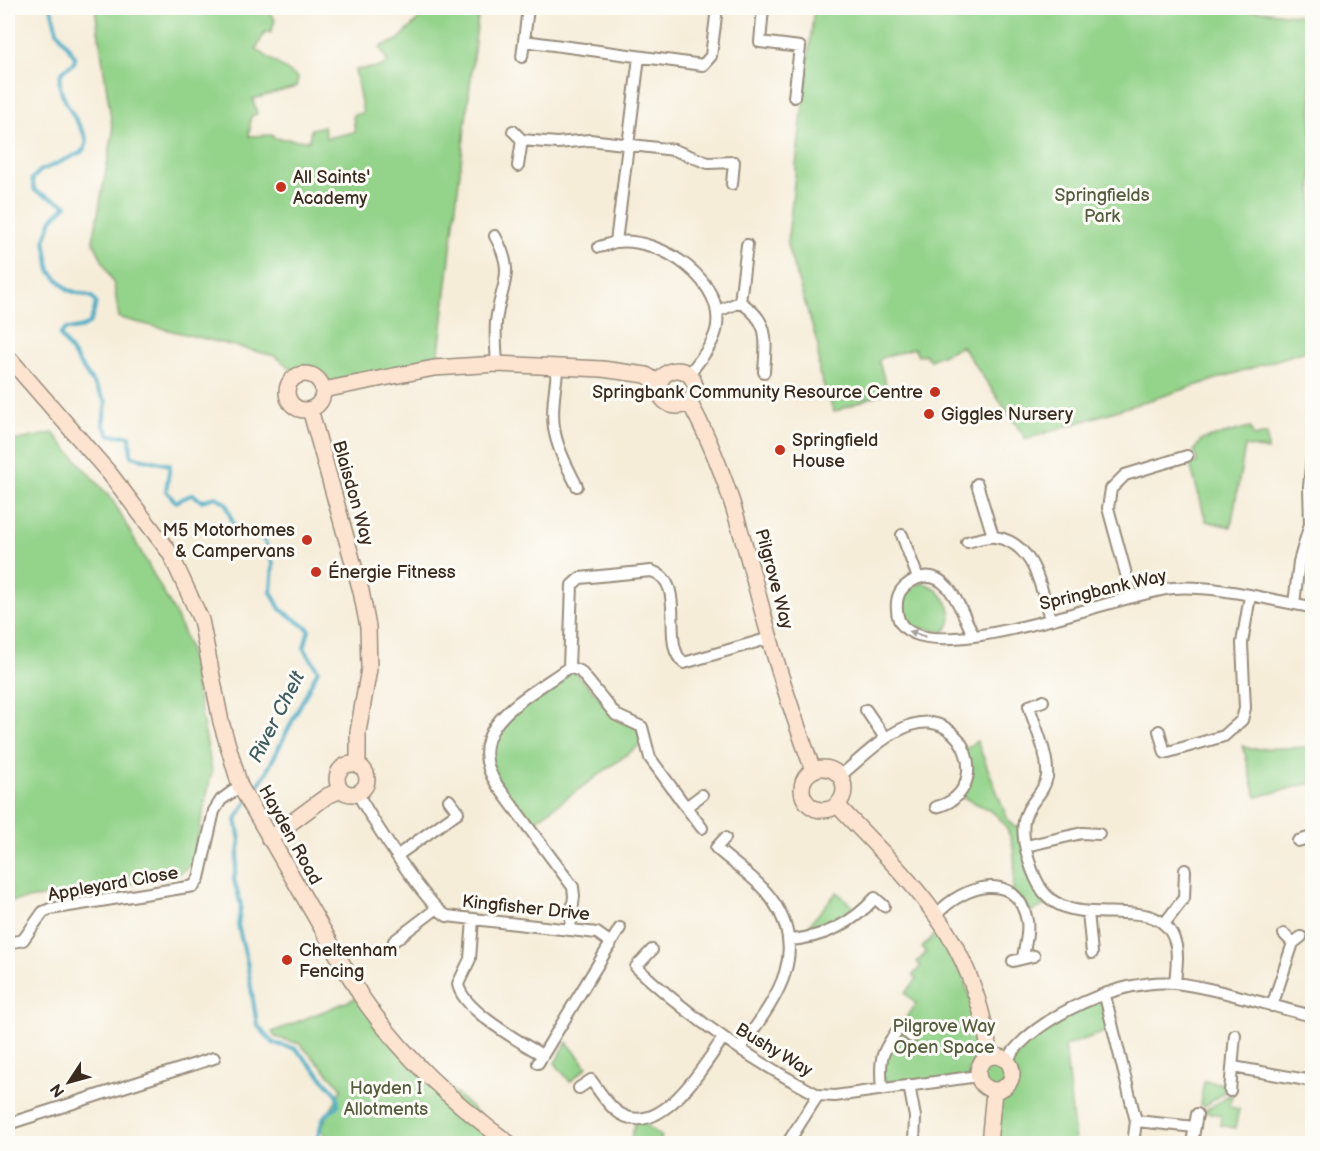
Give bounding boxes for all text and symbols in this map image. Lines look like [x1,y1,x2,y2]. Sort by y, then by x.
place label: All Saints' Academy [293,167,370,209]
marker: All Saints' Academy [274,180,288,194]
park label: Springfields Park [1054,185,1150,227]
place label: Springbank Community Resource Centre [592,382,923,403]
marker: Springbank Community Resource Centre [928,385,942,399]
place label: Giggles Nursery [941,404,1074,425]
marker: Giggles Nursery [922,407,936,421]
place label: Springfield House [792,430,878,472]
street label: Blaisdon Way [328,438,378,549]
marker: Springfield House [773,443,787,457]
place label: M5 Motorhomes & Campervans [162,520,295,562]
street label: Pilgrove Way [751,527,798,632]
marker: M5 Motorhomes & Campervans [300,533,314,547]
place label: Énergie Fitness [328,560,456,583]
marker: Énergie Fitness [309,565,323,579]
street label: Springbank Way [1037,565,1169,615]
one-way arrow [908,628,926,638]
water label: River Chelt [244,667,311,767]
street label: Hayden Road [254,782,326,888]
street label: Appleyard Close [46,862,180,906]
street label: Kingfisher Drive [461,891,591,925]
place label: Cheltenham Fencing [299,940,397,982]
marker: Cheltenham Fencing [280,953,294,967]
park label: Pilgrove Way Open Space [892,1016,996,1058]
street label: Bushy Way [732,1019,817,1082]
north arrow [39,1052,99,1112]
park label: Hayden I Allotments [344,1078,428,1120]
text: N [47,1079,69,1100]

